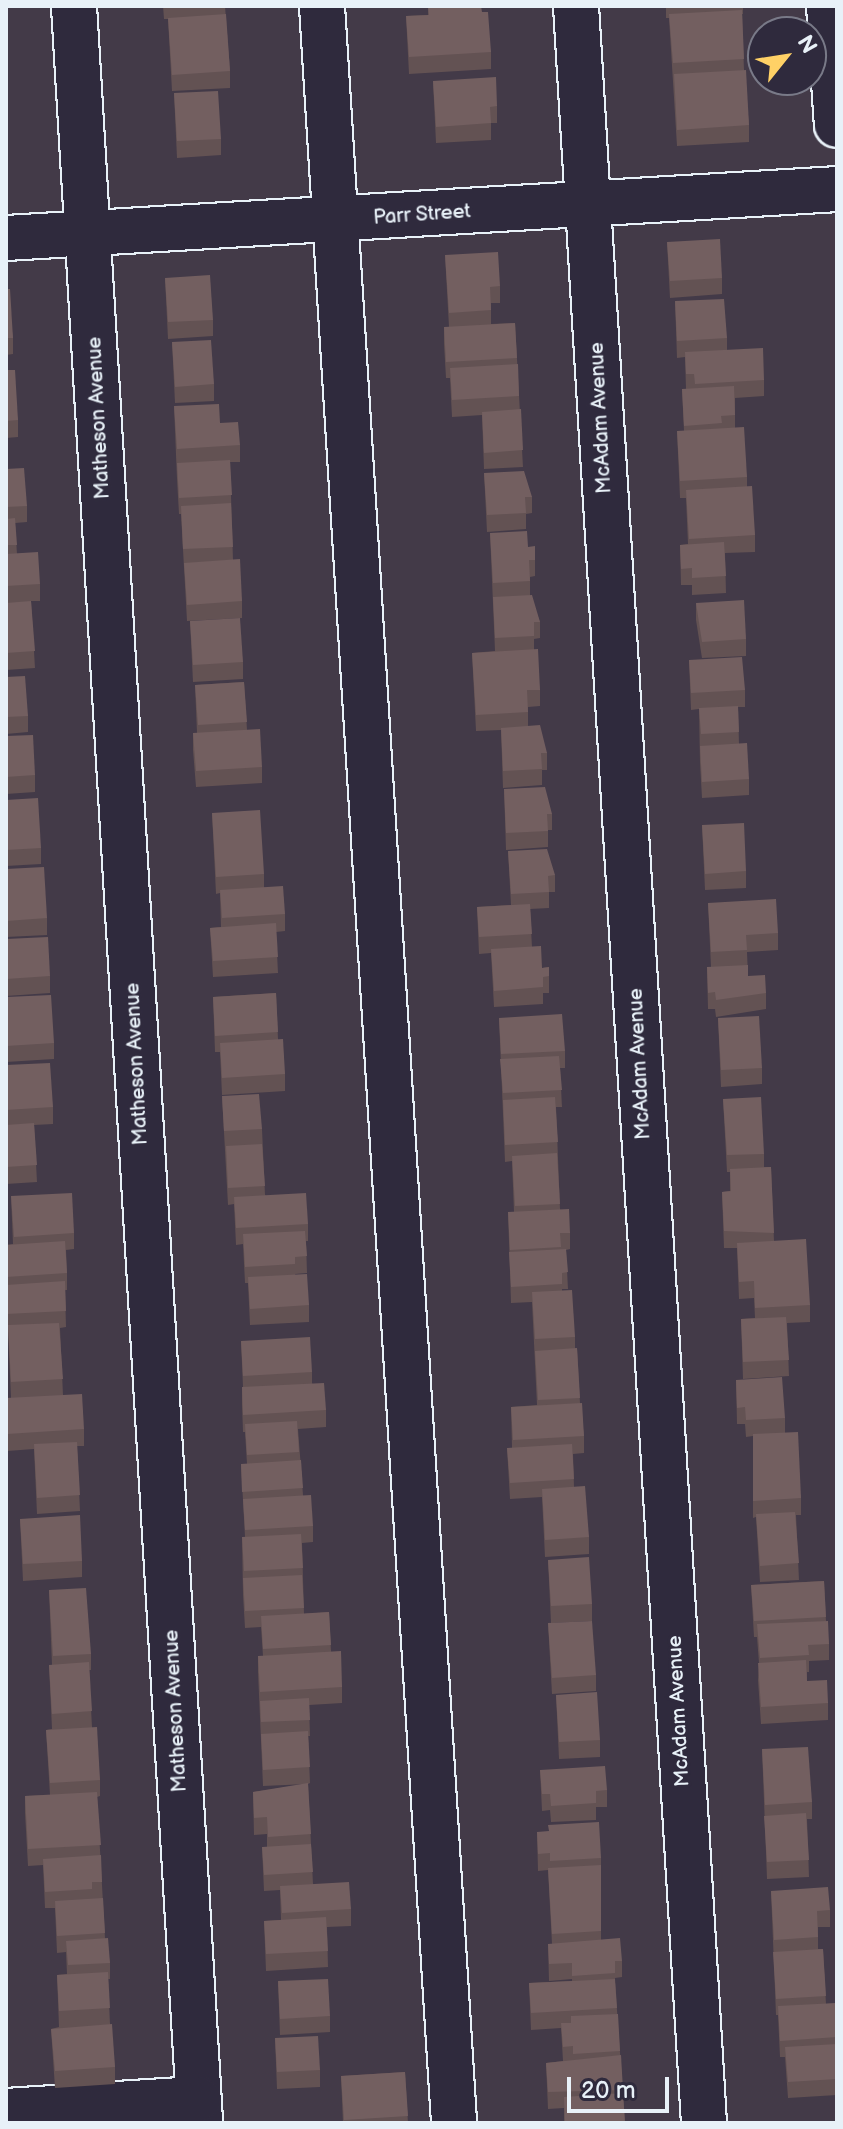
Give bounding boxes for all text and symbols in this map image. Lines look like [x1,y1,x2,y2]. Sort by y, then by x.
north arrow [747,16,827,96]
text: N [791,31,822,59]
street label: Parr Street [372,200,472,230]
street label: Matheson Avenue [83,336,115,500]
street label: McAdam Avenue [585,342,617,494]
street label: Matheson Avenue [121,982,153,1146]
street label: McAdam Avenue [624,988,656,1140]
street label: Matheson Avenue [160,1629,192,1793]
street label: McAdam Avenue [663,1635,695,1787]
scale bar [571,2061,673,2111]
text: 20 m [581,2076,636,2105]

